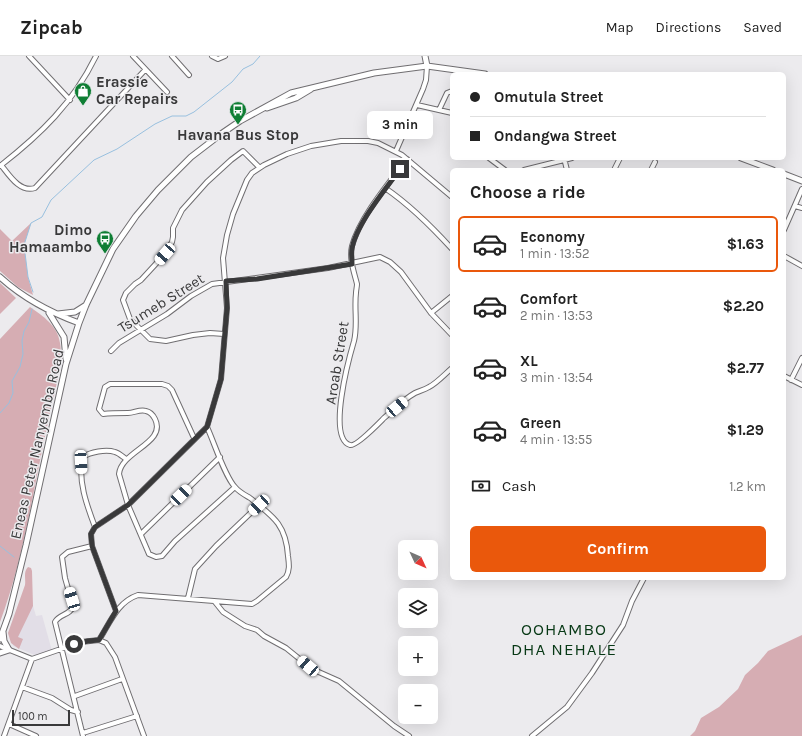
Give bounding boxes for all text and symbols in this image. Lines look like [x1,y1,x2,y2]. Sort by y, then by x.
text: Zipcab [20,17,83,39]
text: Map [606,19,634,36]
text: Directions [656,19,721,36]
text: Saved [743,19,782,36]
place label: Erassie Car Repairs [96,73,178,108]
shop icon: Erassie Car Repairs [73,81,93,106]
text: Omutula Street [494,88,604,106]
bus stop icon: Havana Bus Stop [228,100,248,125]
callout: 3 min [367,111,433,139]
text: 3 min [382,117,418,132]
place label: Havana Bus Stop [177,126,299,144]
text: Ondangwa Street [494,127,617,145]
route end [391,160,409,178]
text: Choose a ride [470,181,585,203]
place label: Dimo Hamaambo [9,221,92,256]
icon: car [472,226,508,262]
text: Economy [520,228,585,246]
bus stop icon: Dimo Hamaambo [95,229,115,254]
text: $1.63 [727,235,764,253]
car [153,241,177,267]
text: 1 min · 13:52 [520,246,590,261]
street label: Tsumeb Street [115,269,208,337]
icon: car [472,288,508,324]
text: Comfort [520,290,578,308]
text: $2.20 [723,297,764,315]
text: 2 min · 13:53 [520,308,593,323]
street label: Aroab Street [322,320,353,406]
street label: Eneas Peter Nanyemba Road [6,347,68,541]
icon: car [472,350,508,386]
text: XL [520,352,538,370]
text: $2.77 [726,359,764,377]
text: 3 min · 13:54 [520,370,593,385]
car [384,395,410,419]
icon: car [472,412,508,448]
text: Green [520,414,561,432]
text: $1.29 [727,421,764,439]
text: 4 min · 13:55 [520,432,592,447]
car [74,450,88,474]
icon: cash [470,475,492,497]
text: Cash [502,477,536,495]
text: 1.2 km [729,479,766,494]
car [168,482,194,508]
car [246,492,272,518]
button: Confirm [470,526,766,572]
north arrow [398,540,438,580]
map controls [398,540,438,724]
car [63,586,81,612]
button: layers [398,588,438,628]
district label: OOHAMBO DHA NEHALE [511,619,617,659]
route start [65,635,83,653]
button: + [398,636,438,676]
car [295,654,321,678]
button: − [398,684,438,724]
scale bar [12,708,70,727]
text: 100 m [18,710,48,723]

